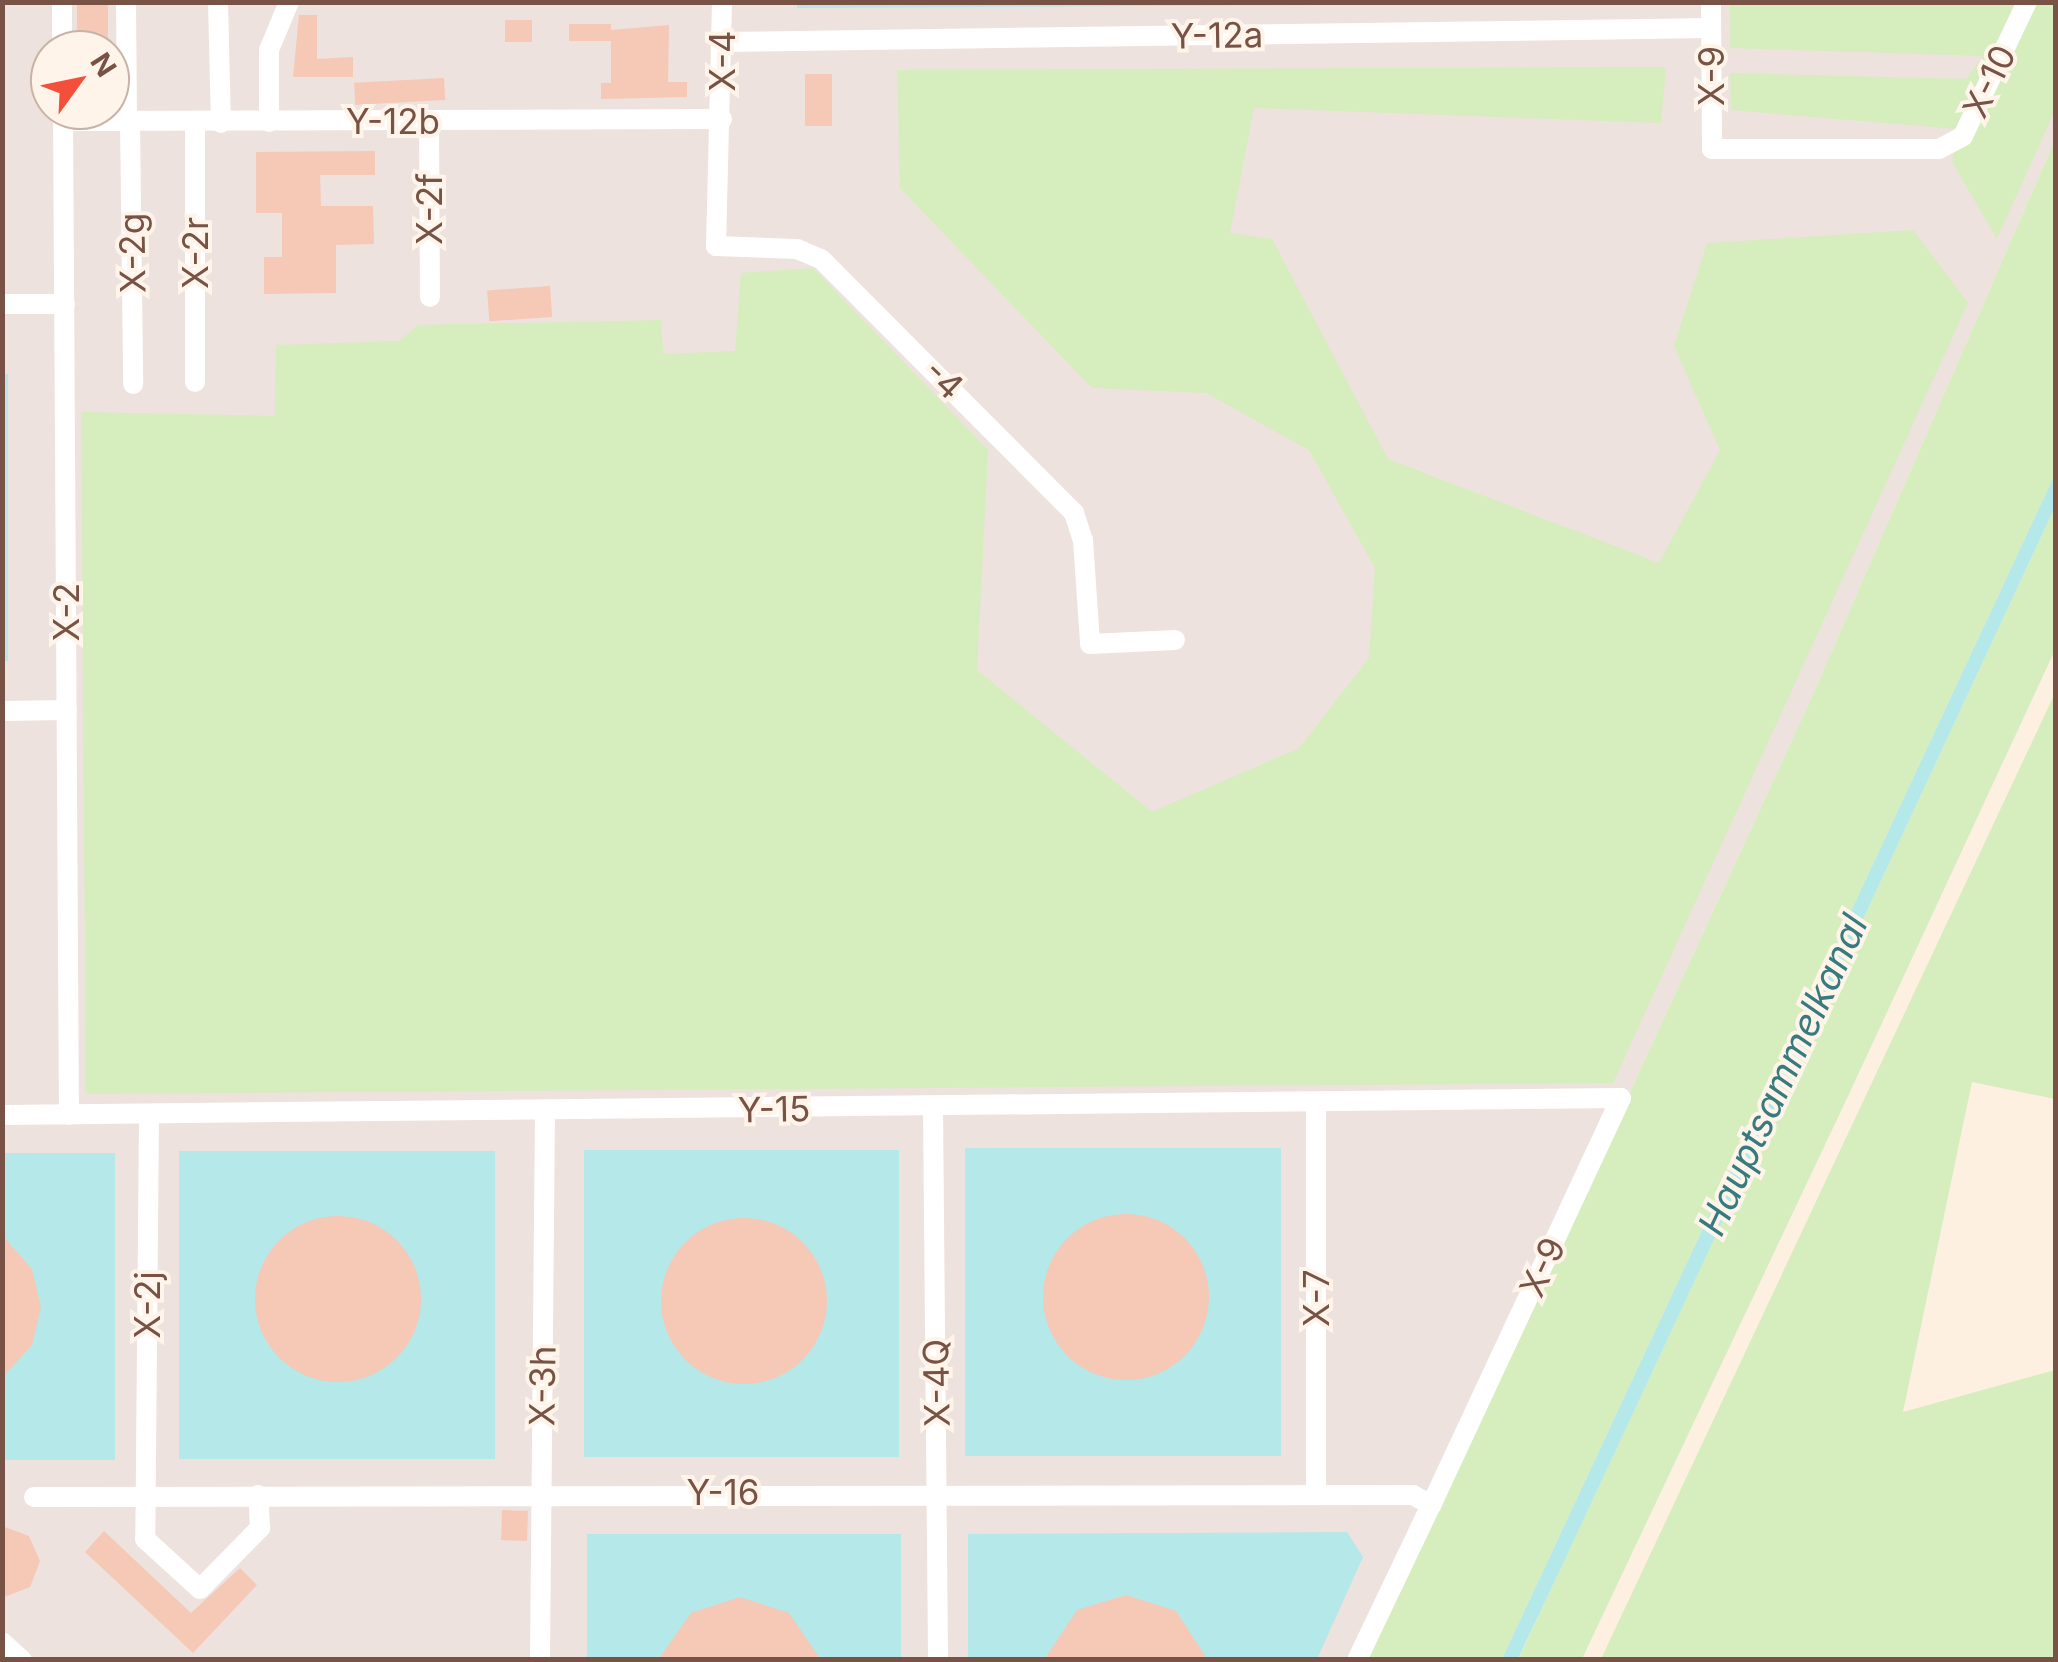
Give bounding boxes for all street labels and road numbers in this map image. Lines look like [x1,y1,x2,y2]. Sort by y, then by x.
street label: Y-12a [1170,13,1264,57]
street label: X-4 [701,30,743,92]
street label: X-10 [1954,38,2024,124]
street label: X-9 [1690,46,1732,106]
street label: Y-12b [346,100,440,142]
street label: X-2f [408,173,450,245]
street label: X-2g [110,212,154,294]
street label: X-2r [174,217,216,289]
street label: -4 [915,350,973,408]
street label: X-2 [45,583,87,641]
street label: Y-15 [737,1087,811,1131]
street label: X-9 [1510,1231,1574,1303]
street label: X-7 [1295,1269,1337,1327]
street label: X-2j [126,1271,168,1339]
street label: X-4Q [914,1339,958,1427]
street label: X-3h [520,1345,564,1427]
street label: Y-16 [686,1471,760,1513]

